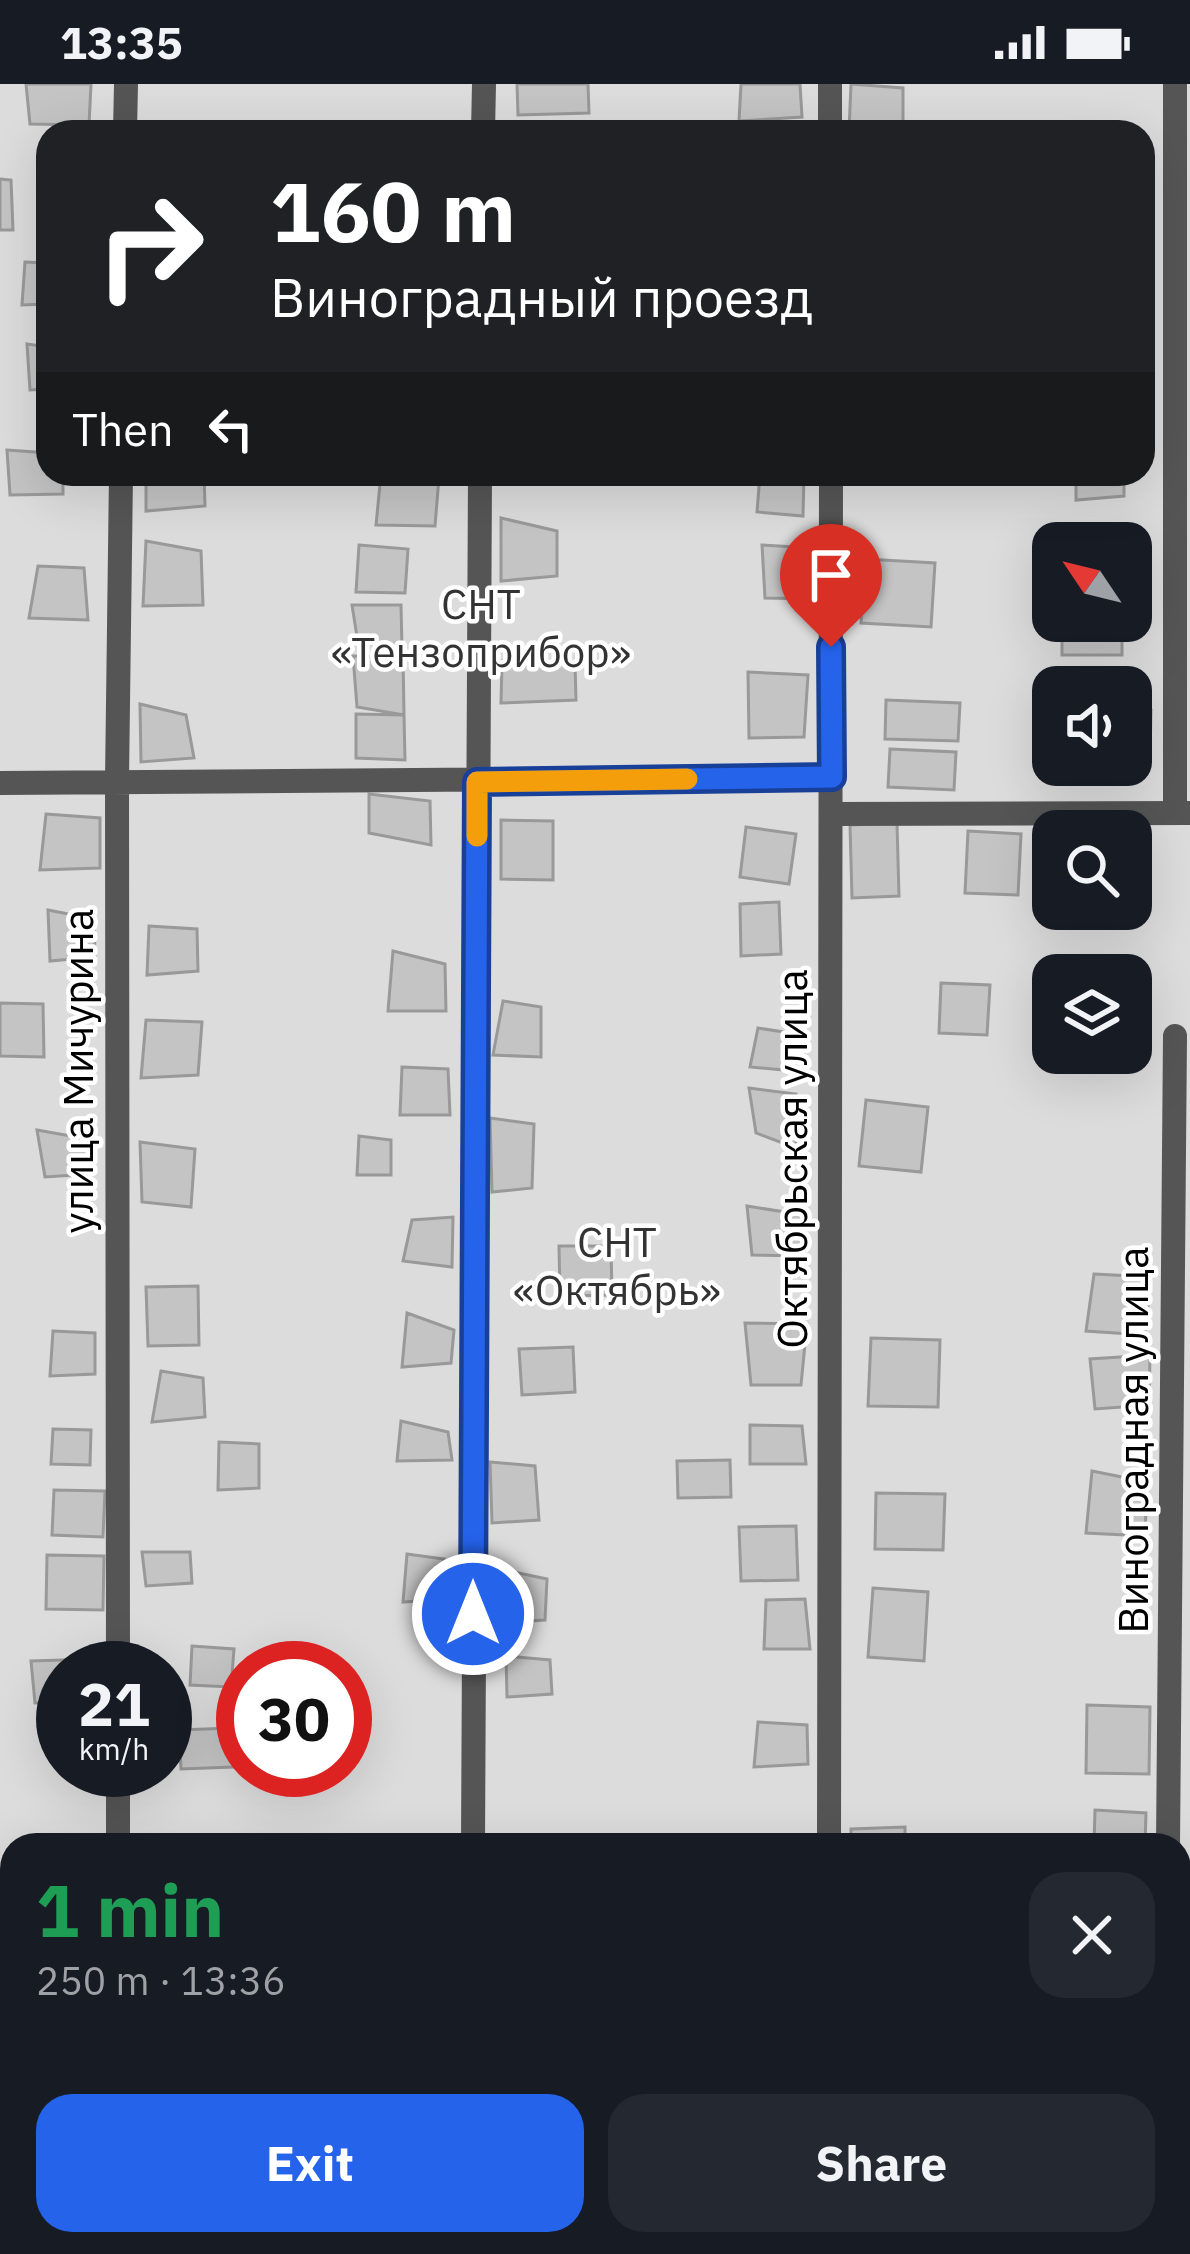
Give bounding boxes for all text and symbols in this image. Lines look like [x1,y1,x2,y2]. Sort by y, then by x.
text: 13:35 [60,13,183,71]
text: 160 m [270,156,516,265]
icon: right [72,168,228,324]
text: Виноградный проезд [270,262,813,332]
icon: left [198,396,264,462]
text: Then [72,400,174,458]
north arrow [1032,522,1152,642]
map controls [1032,522,1152,1074]
pin [780,524,882,647]
icon: arrive [798,542,864,608]
park label: СНТ «Тензоприбор» [331,576,631,679]
button: sound [1032,666,1152,786]
button: search [1032,810,1152,930]
street label: улица Мичурина [50,909,105,1233]
button: layers [1032,954,1152,1074]
street label: Октябрьская улица [764,969,819,1349]
park label: СНТ «Октябрь» [513,1214,721,1317]
street label: Виноградная улица [1105,1246,1160,1634]
position arrow [410,1551,536,1677]
speed limit sign: 30 [216,1641,372,1797]
text: 21 [78,1664,150,1743]
text: km/h [79,1729,149,1768]
text: 1 min [36,1863,224,1957]
button: close [1029,1872,1155,1998]
text: 250 m · 13:36 [36,1955,286,2006]
button: Exit [36,2094,584,2232]
button: Share [608,2094,1155,2232]

